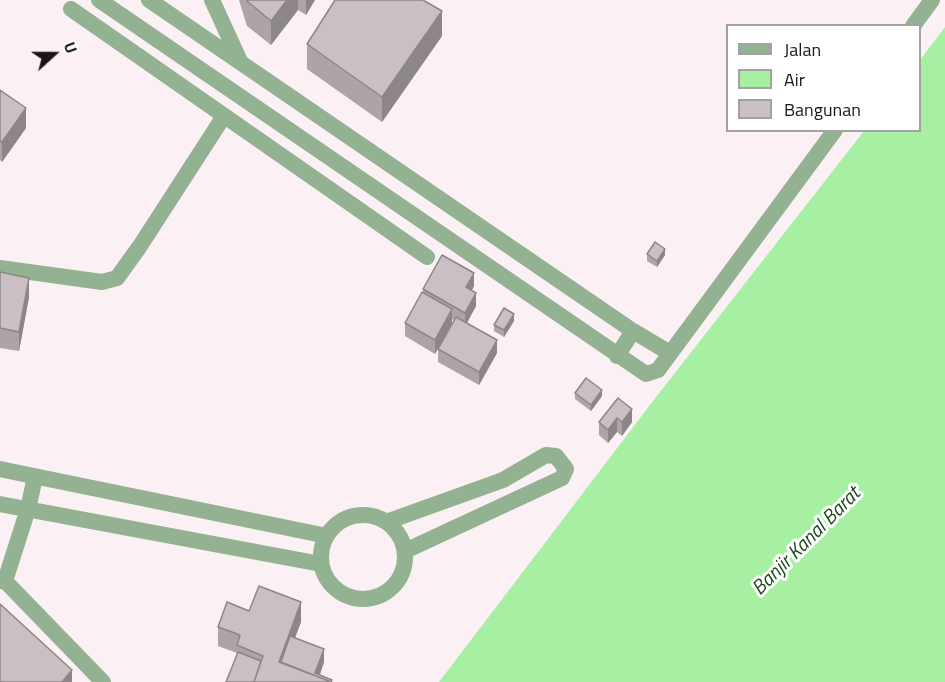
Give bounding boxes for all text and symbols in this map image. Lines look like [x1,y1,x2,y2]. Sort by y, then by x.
north arrow [24,24,84,84]
legend [726,24,921,132]
text: Jalan [784,36,821,63]
text: U [58,38,84,57]
text: Air [784,66,805,93]
text: Bangunan [784,96,861,123]
water label: Banjir Kanal Barat [748,483,866,601]

